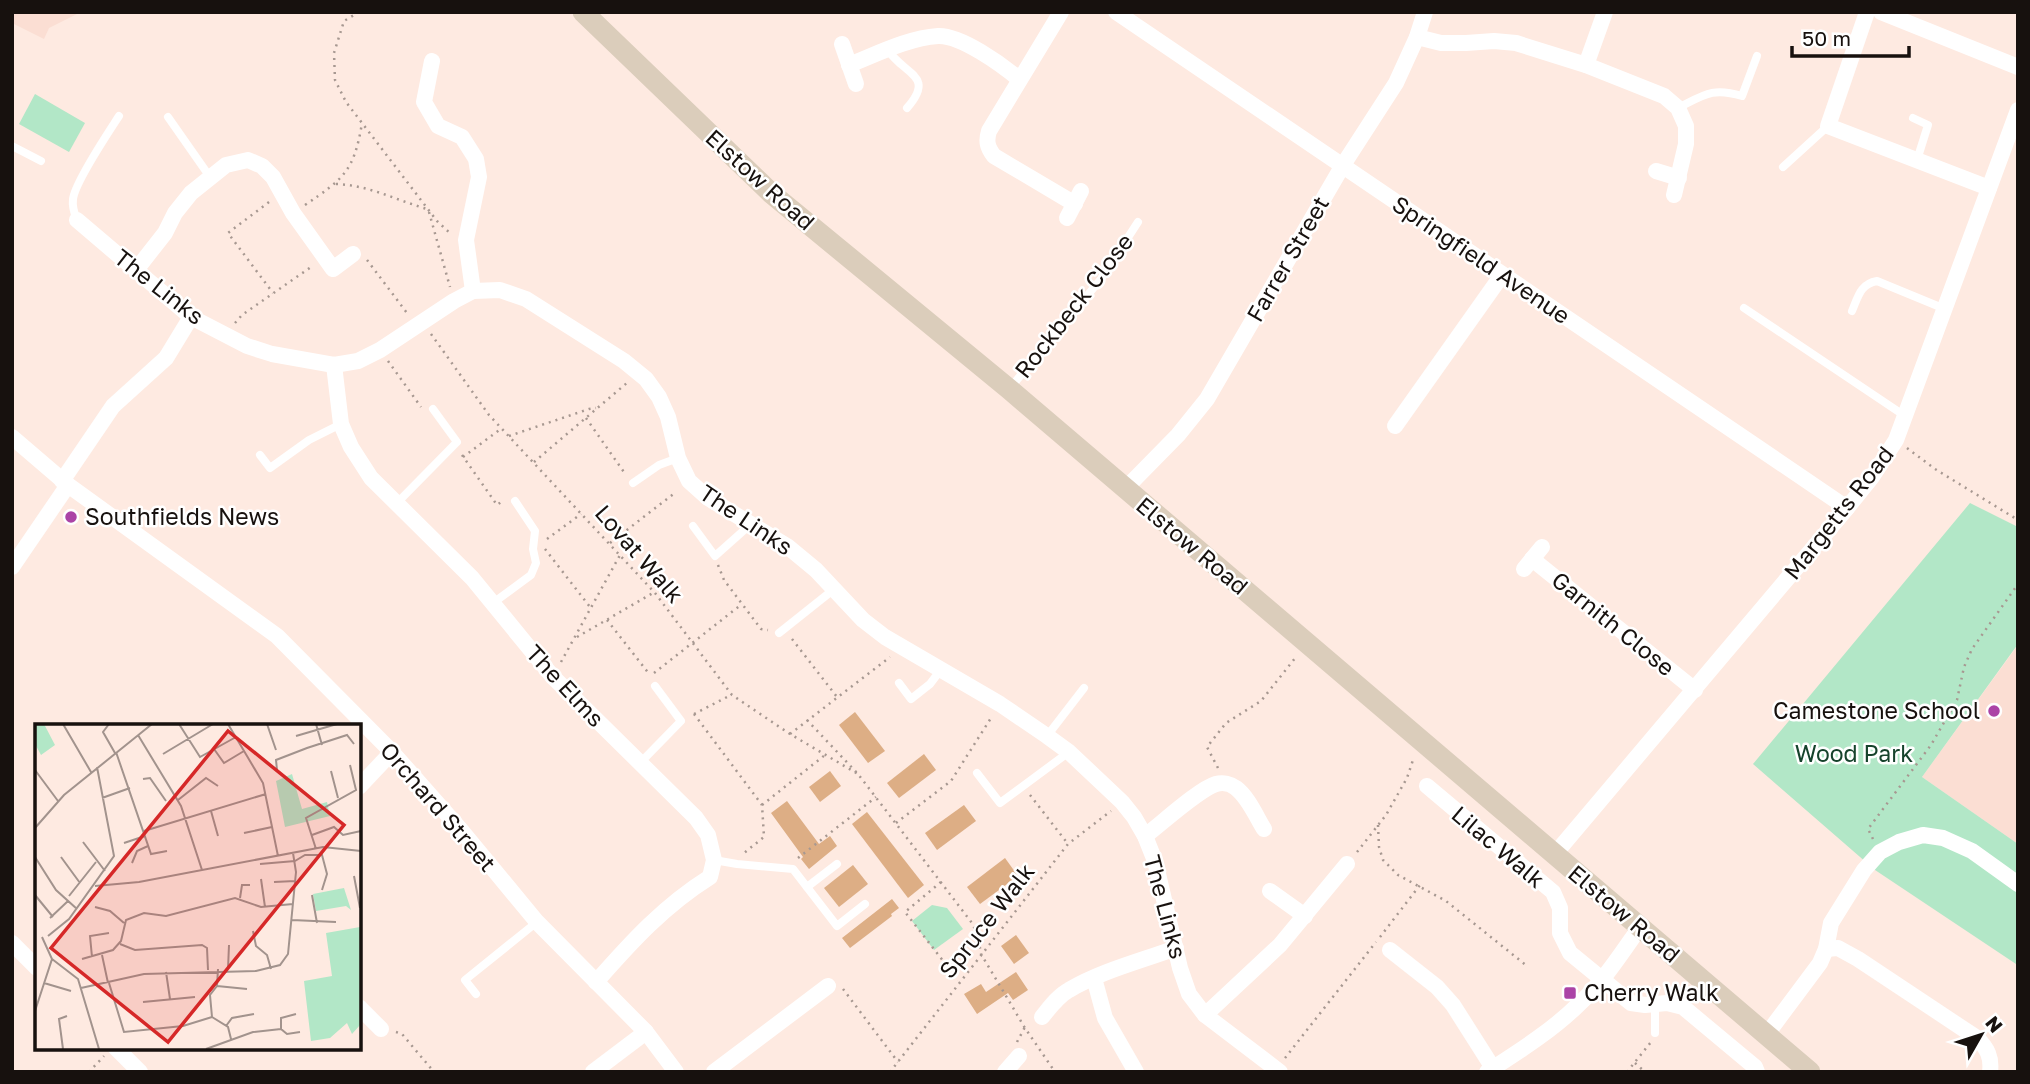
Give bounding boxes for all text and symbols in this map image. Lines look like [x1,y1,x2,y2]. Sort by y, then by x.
scale bar [1792,14,1909,58]
text: 50 m [1802,25,1851,51]
street label: Elstow Road [700,123,821,236]
street label: Springfield Avenue [1387,189,1576,329]
street label: Farrer Street [1240,191,1334,326]
street label: Rockbeck Close [1008,228,1138,383]
street label: The Links [109,243,210,330]
street label: Margetts Road [1777,440,1899,585]
street label: The Links [695,478,798,560]
street label: Elstow Road [1131,490,1254,600]
street label: Lovat Walk [590,499,690,608]
place label: Southfields News [85,502,279,530]
marker: Southfields News [63,509,79,525]
street label: Garnith Close [1547,565,1681,681]
street label: The Elms [521,639,611,732]
place label: Camestone School [1773,696,1980,724]
marker: Camestone School [1986,703,2002,719]
inset map [35,724,360,1049]
street label: Orchard Street [375,736,503,877]
park label: Wood Park [1795,739,1913,767]
street label: Lilac Walk [1447,799,1551,893]
street label: The Links [1139,852,1193,962]
street label: Spruce Walk [933,857,1040,983]
street label: Elstow Road [1563,858,1686,968]
place label: Cherry Walk [1584,978,1719,1006]
marker: Cherry Walk [1562,985,1578,1001]
north arrow [1946,1000,2016,1070]
text: N [1981,1011,2008,1037]

